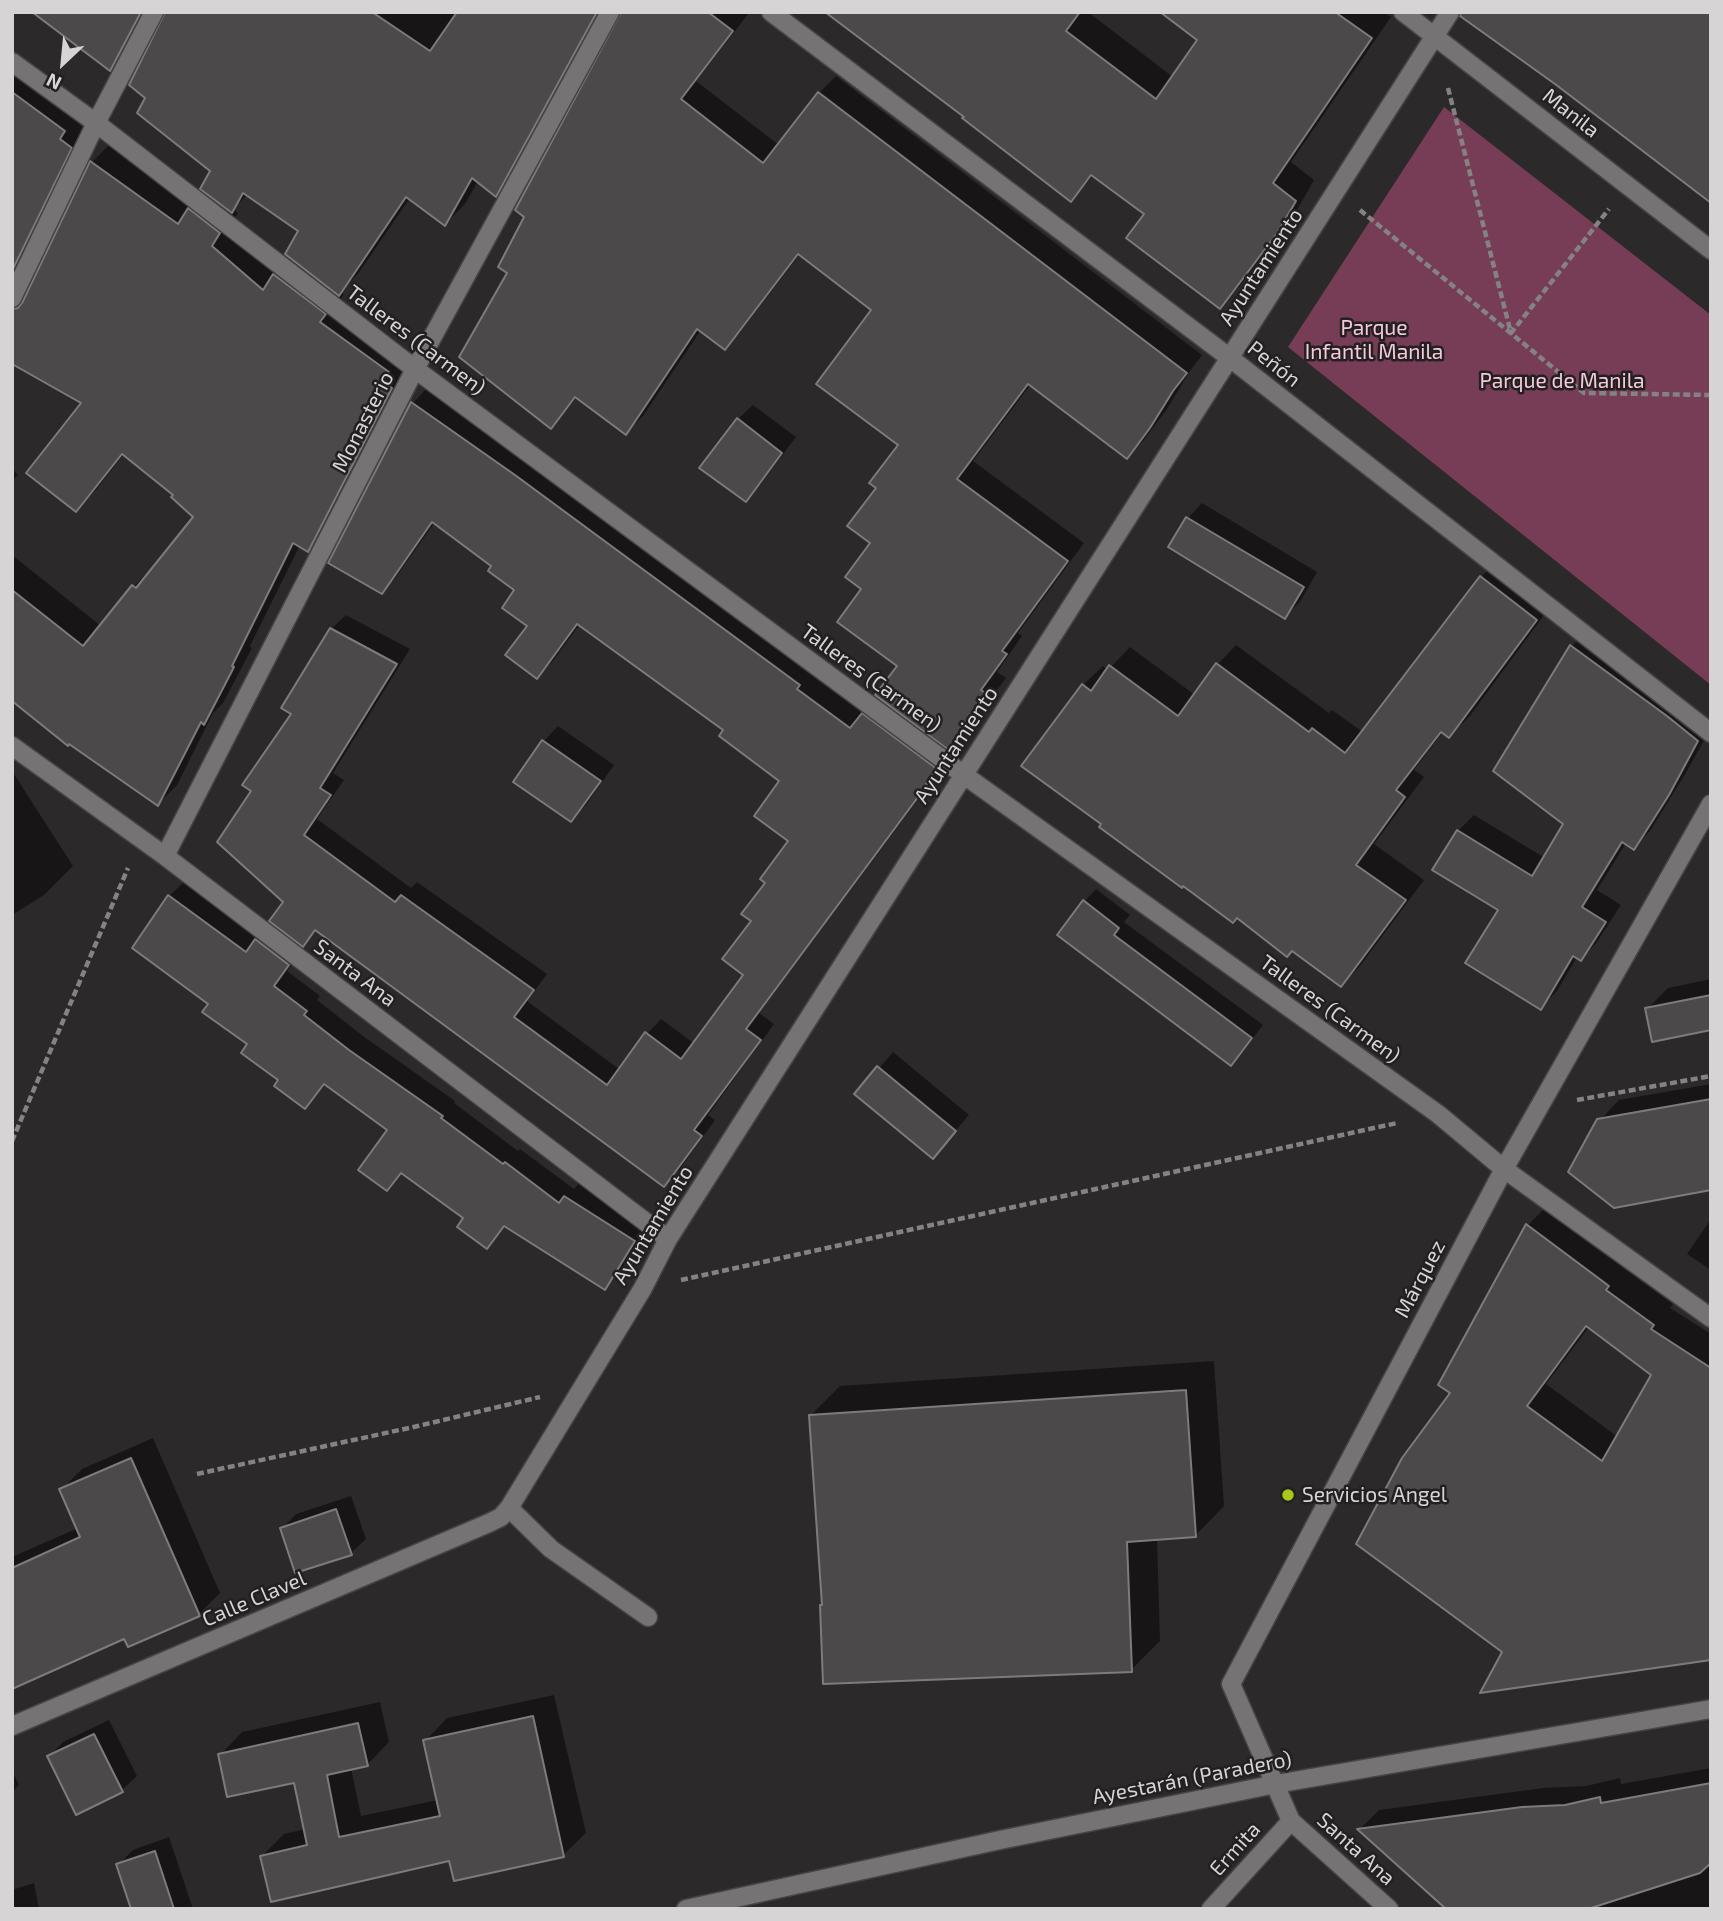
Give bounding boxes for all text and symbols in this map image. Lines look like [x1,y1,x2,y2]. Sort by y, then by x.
north arrow [28,28,98,98]
text: N [42,69,65,96]
street label: Manila [1538,83,1604,143]
street label: Ayuntamiento [1214,204,1308,330]
street label: Talleres (Carmen) [342,280,490,400]
park label: Parque Infantil Manila [1305,315,1443,365]
street label: Peñón [1243,336,1305,392]
street label: Monasterio [327,367,399,477]
park label: Parque de Manila [1479,368,1645,394]
street label: Talleres (Carmen) [796,619,946,737]
street label: Ayuntamiento [909,682,1003,808]
street label: Santa Ana [309,934,401,1012]
street label: Talleres (Carmen) [1255,950,1405,1068]
street label: Ayuntamiento [608,1161,698,1289]
street label: Márquez [1389,1236,1451,1322]
place label: Servicios Angel [1302,1482,1447,1508]
marker: Servicios Angel [1280,1487,1296,1503]
street label: Calle Clavel [198,1566,310,1632]
street label: Ayestarán (Paradero) [1090,1746,1294,1810]
street label: Santa Ana [1312,1807,1400,1891]
street label: Ermita [1204,1817,1266,1881]

